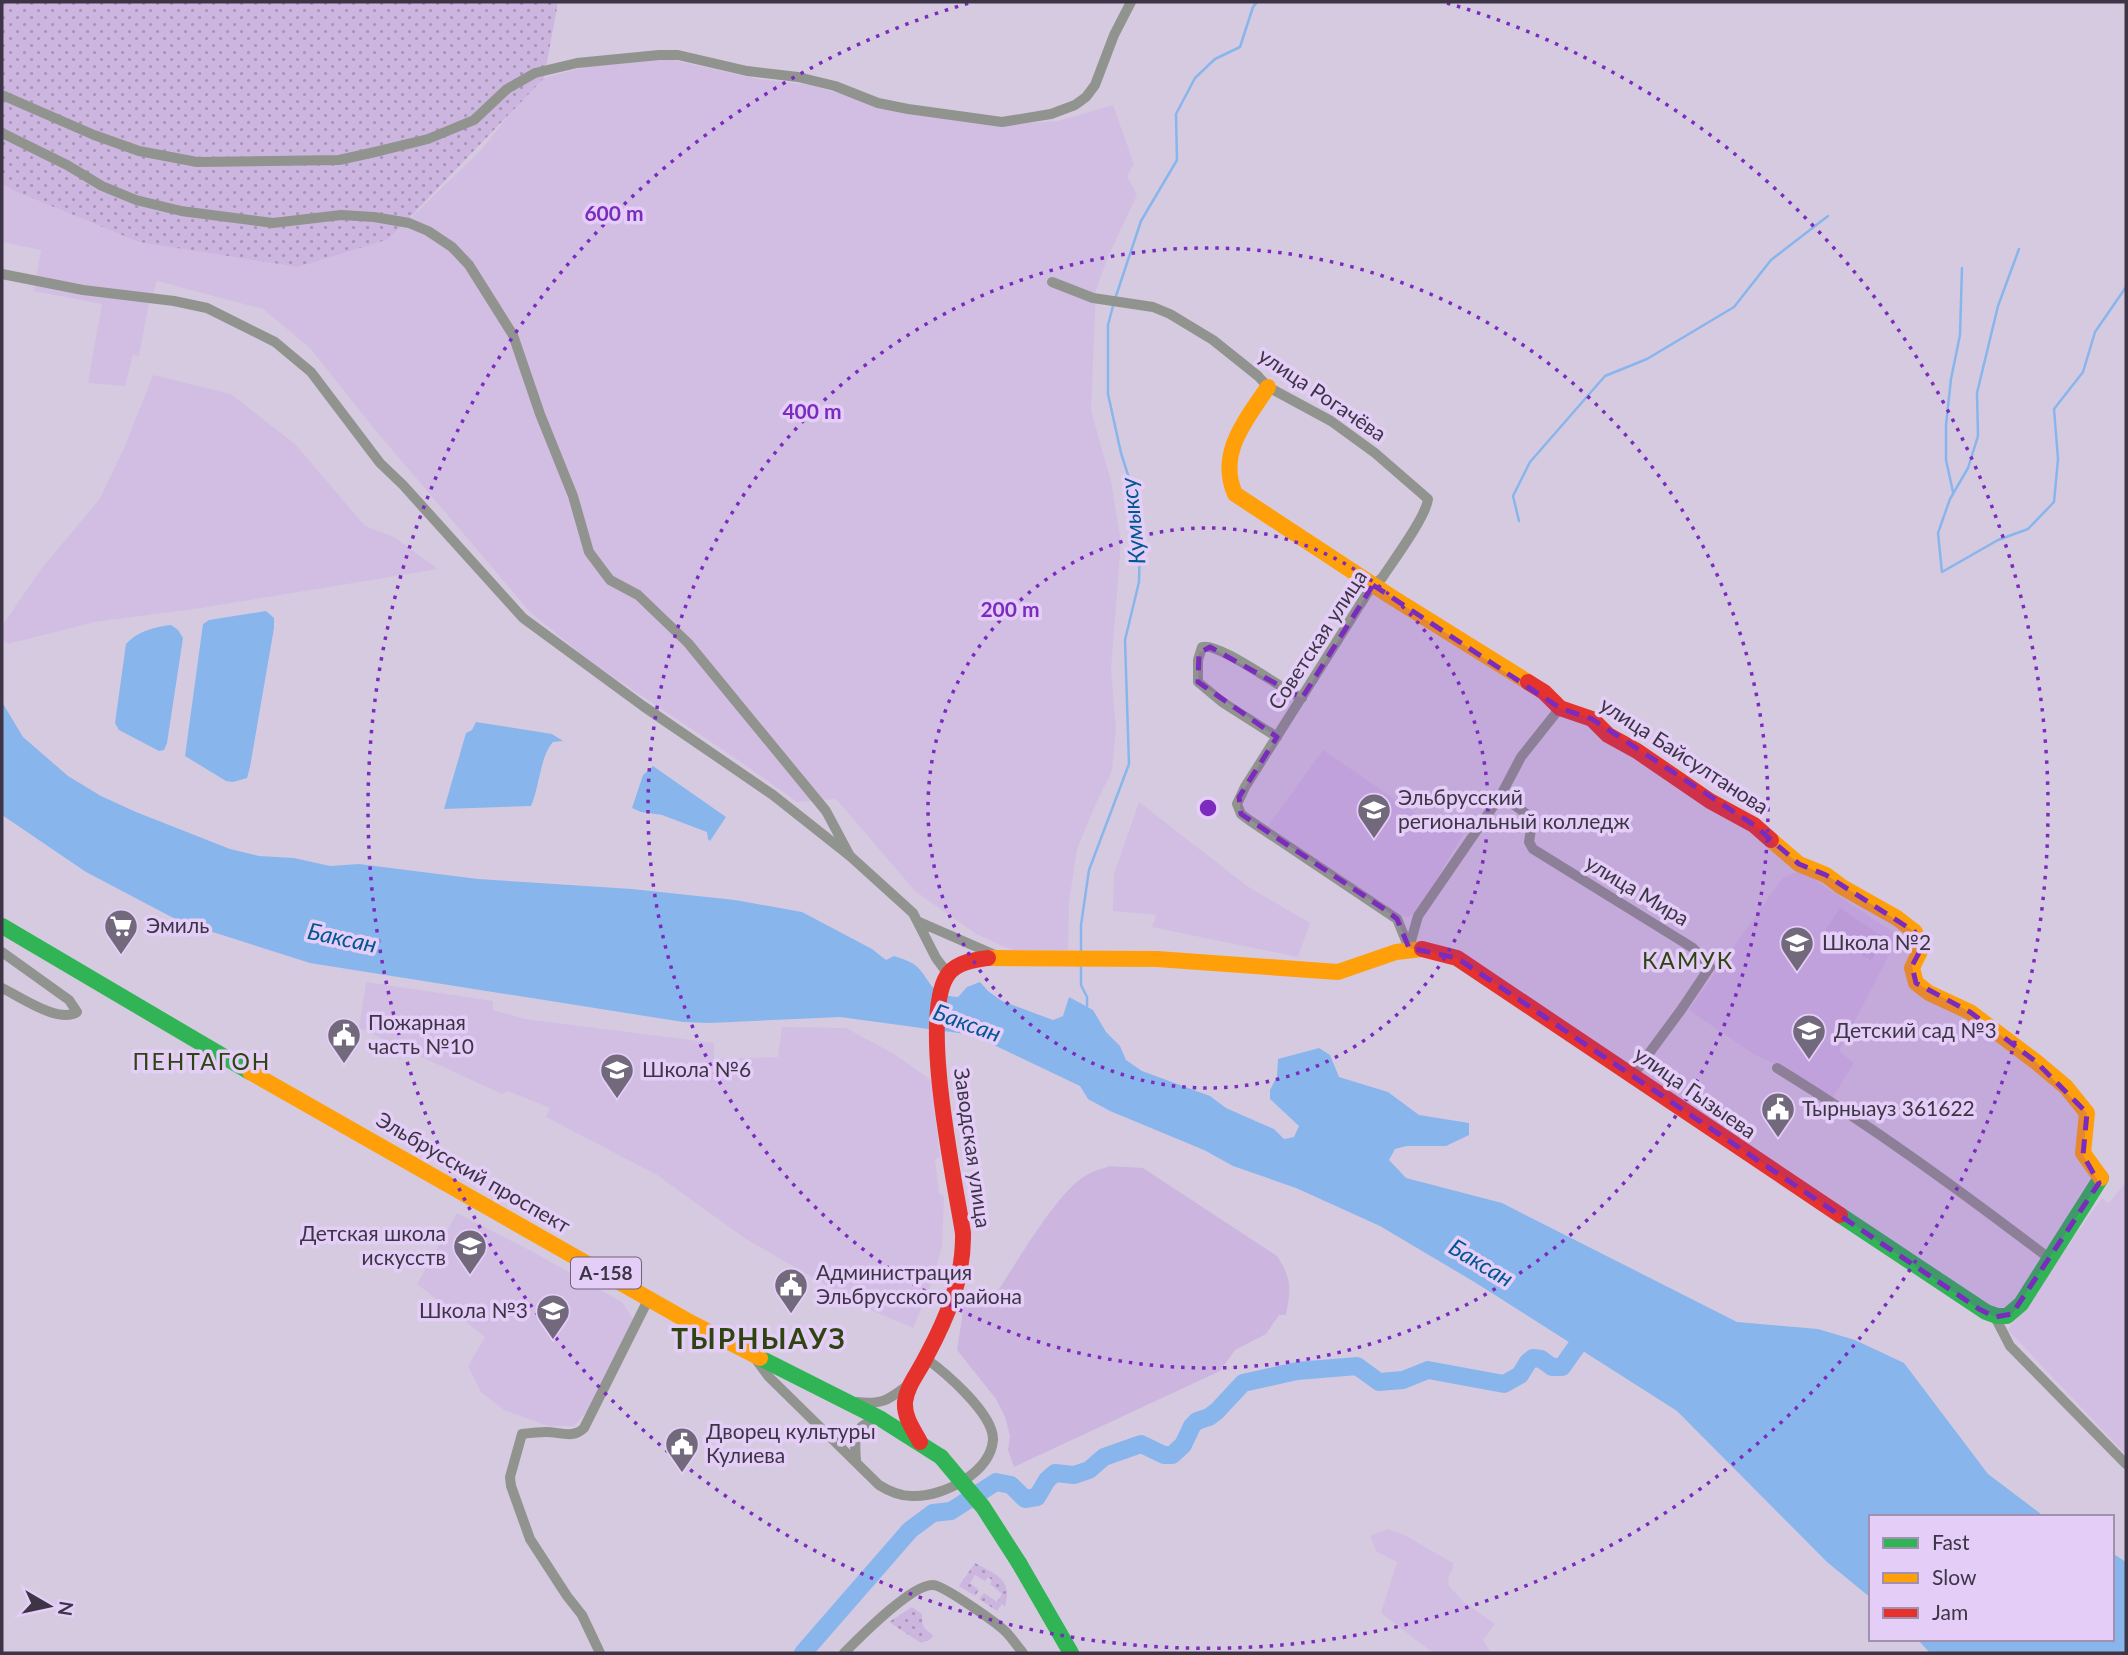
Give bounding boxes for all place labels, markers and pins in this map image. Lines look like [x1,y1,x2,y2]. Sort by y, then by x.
place label: Эльбрусский региональный колледж [1398,784,1630,833]
school or university icon: Эльбрусский региональный колледж [1355,791,1393,840]
centre of rings [1196,796,1220,820]
supermarket icon: Эмиль [102,907,140,956]
place label: Эмиль [146,912,209,937]
school or university icon: Школа №2 [1778,924,1816,973]
place label: Школа №2 [1822,929,1931,954]
place label: Пожарная часть №10 [368,1009,474,1058]
school or university icon: Детский сад №3 [1790,1012,1828,1061]
public building icon: Пожарная часть №10 [325,1016,363,1065]
place label: Детский сад №3 [1834,1017,1997,1042]
school or university icon: Школа №6 [598,1051,636,1100]
place label: Школа №6 [642,1056,751,1081]
public building icon: Тырныауз 361622 [1759,1090,1797,1139]
place label: Тырныауз 361622 [1802,1095,1975,1120]
place label: Детская школа искусств [300,1220,446,1269]
school or university icon: Детская школа искусств [451,1227,489,1276]
place label: Администрация Эльбрусского района [816,1259,1022,1308]
public building icon: Администрация Эльбрусского района [772,1266,810,1315]
school or university icon: Школа №3 [534,1292,572,1341]
place label: Школа №3 [419,1297,528,1322]
place label: Дворец культуры Кулиева [706,1418,876,1467]
public building icon: Дворец культуры Кулиева [663,1425,701,1474]

